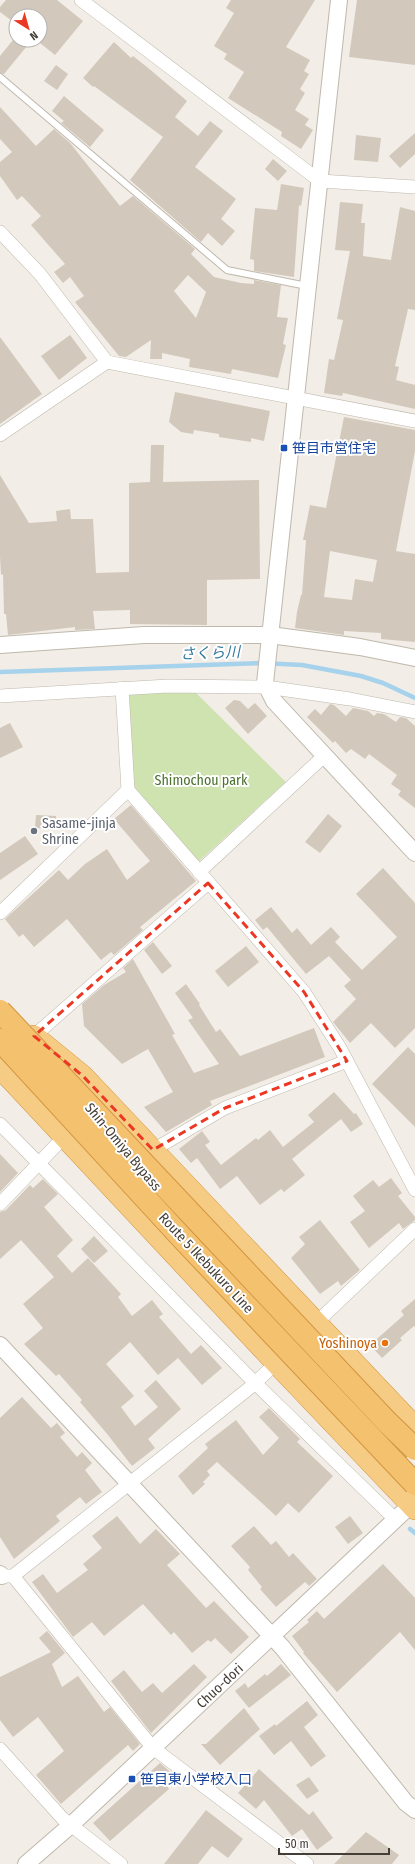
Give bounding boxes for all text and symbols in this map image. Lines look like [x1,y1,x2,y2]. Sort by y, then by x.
north arrow [8,8,48,48]
text: N [27,28,40,43]
place label: 笹目市営住宅 [292,440,376,457]
marker: 笹目市営住宅 [279,443,289,453]
water label: さくら川 [180,643,242,663]
park label: Shimochou park [155,772,248,789]
place label: Sasame-jinja Shrine [42,815,116,848]
marker: Sasame-jinja Shrine [29,826,39,836]
street label: Shin-Omiya Bypass [81,1100,165,1194]
street label: Route 5 Ikebukuro Line [155,1209,257,1317]
place label: Yoshinoya [319,1335,377,1352]
marker: Yoshinoya [380,1338,390,1348]
street label: Chuo-dori [193,1660,247,1712]
place label: 笹目東小学校入口 [140,1771,252,1788]
marker: 笹目東小学校入口 [127,1774,137,1784]
scale bar [279,1830,389,1856]
text: 50 m [285,1837,309,1851]

